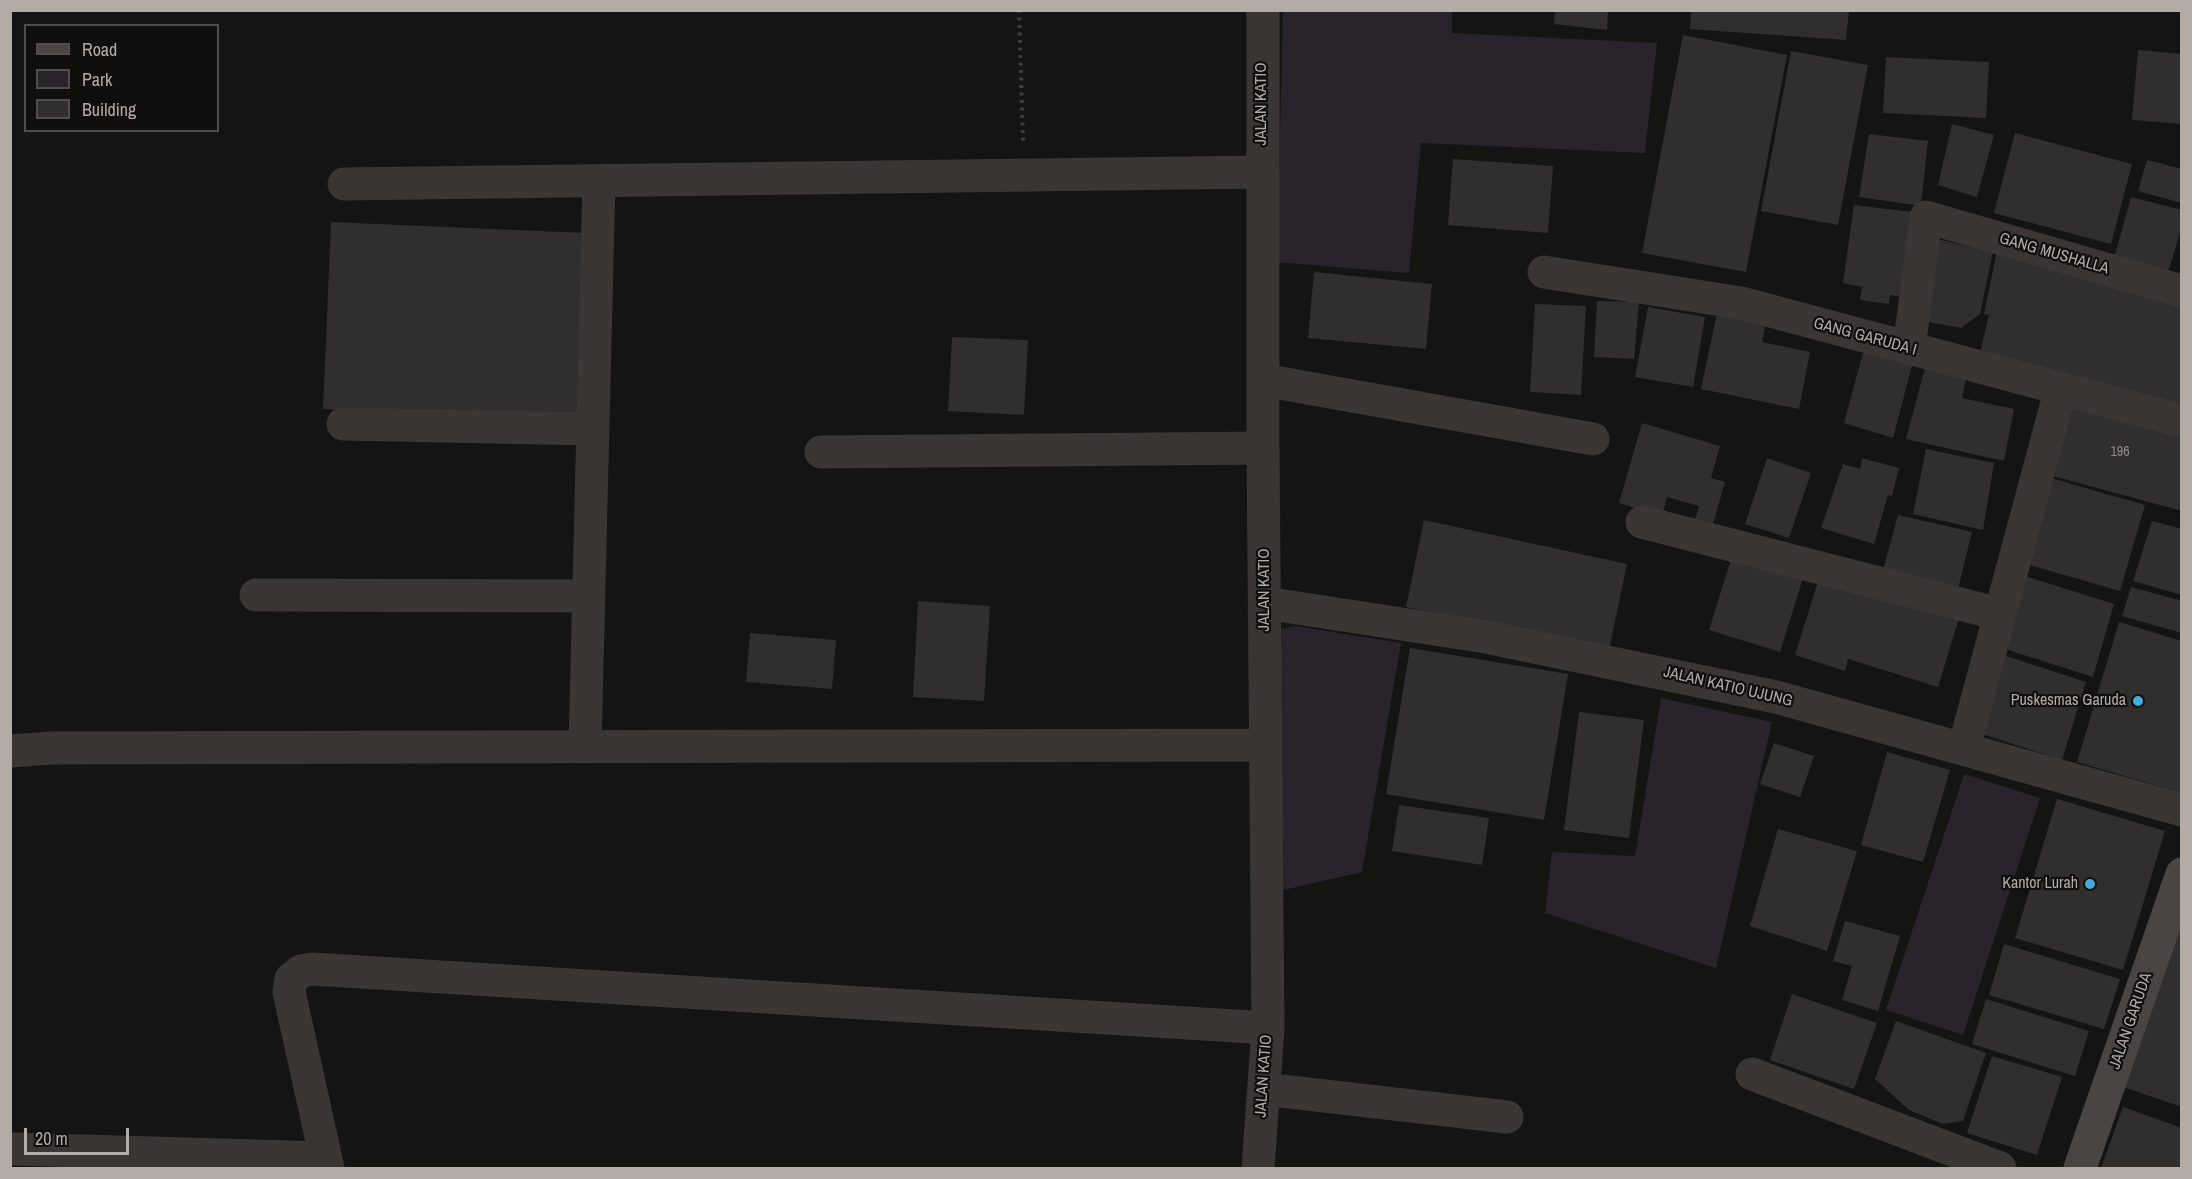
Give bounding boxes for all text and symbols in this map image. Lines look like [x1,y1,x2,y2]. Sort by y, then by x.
legend [24,24,219,132]
text: Road [82,37,117,62]
street label: JALAN KATIO [1252,63,1272,145]
text: Park [82,67,112,92]
text: Building [82,97,136,122]
street label: GANG MUSHALLA [1997,229,2111,279]
street label: GANG GARUDA I [1811,314,1919,360]
house number: 196 [2110,444,2130,460]
street label: JALAN KATIO [1255,549,1275,631]
street label: JALAN KATIO UJUNG [1662,663,1794,711]
place label: Puskesmas Garuda [2011,691,2126,711]
marker: Puskesmas Garuda [2131,694,2145,708]
place label: Kantor Lurah [2002,874,2078,894]
marker: Kantor Lurah [2083,877,2097,891]
street label: JALAN GARUDA [2106,970,2156,1072]
street label: JALAN KATIO [1252,1034,1276,1118]
scale bar [27,1116,132,1154]
text: 20 m [35,1126,68,1151]

